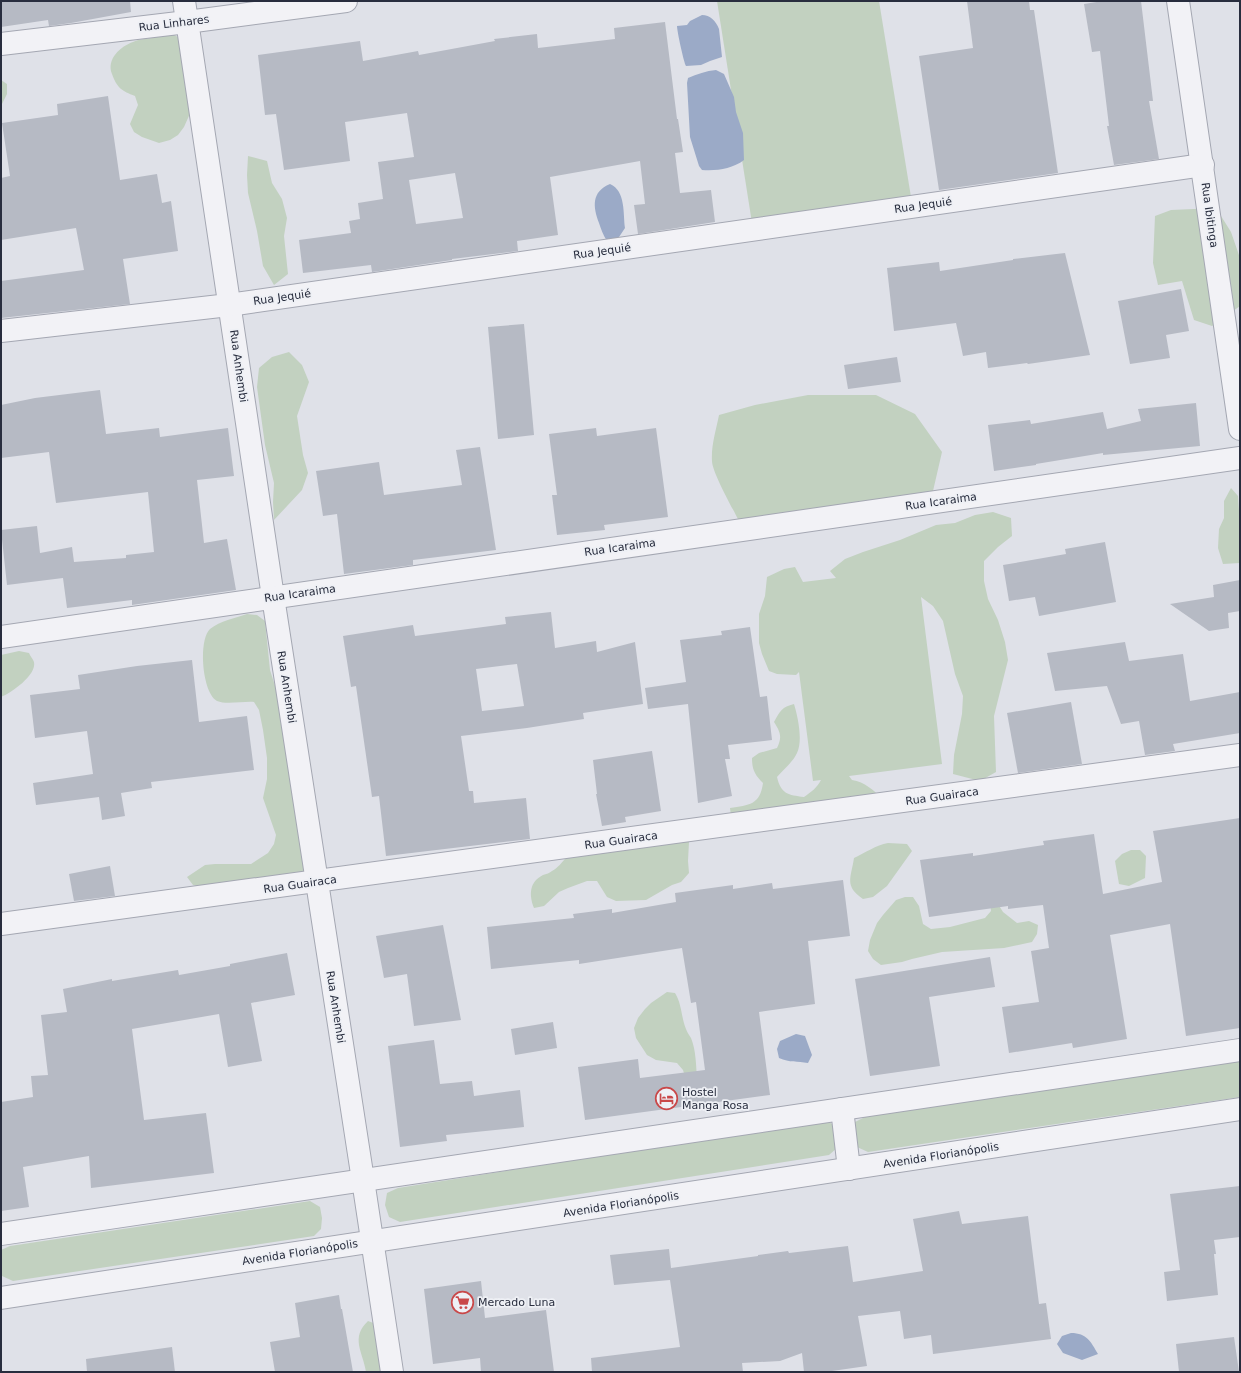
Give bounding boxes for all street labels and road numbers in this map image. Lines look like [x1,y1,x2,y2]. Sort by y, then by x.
street label: Rua Linhares [138,13,210,34]
street label: Rua Ibitinga [1198,182,1221,249]
street label: Rua Jequié [893,195,953,216]
street label: Rua Jequié [572,241,632,262]
street label: Rua Jequié [252,287,312,308]
street label: Rua Anhembi [227,329,250,403]
street label: Rua Icaraima [904,490,978,513]
street label: Rua Icaraima [583,536,657,559]
street label: Rua Icaraima [263,582,337,605]
street label: Rua Anhembi [274,650,299,724]
street label: Rua Guairaca [905,785,979,808]
street label: Rua Guairaca [584,829,658,852]
street label: Rua Guairaca [263,873,337,896]
street label: Rua Anhembi [323,970,348,1044]
street label: Avenida Florianópolis [882,1140,1000,1171]
street label: Avenida Florianópolis [562,1189,680,1220]
street label: Avenida Florianópolis [241,1237,359,1268]

